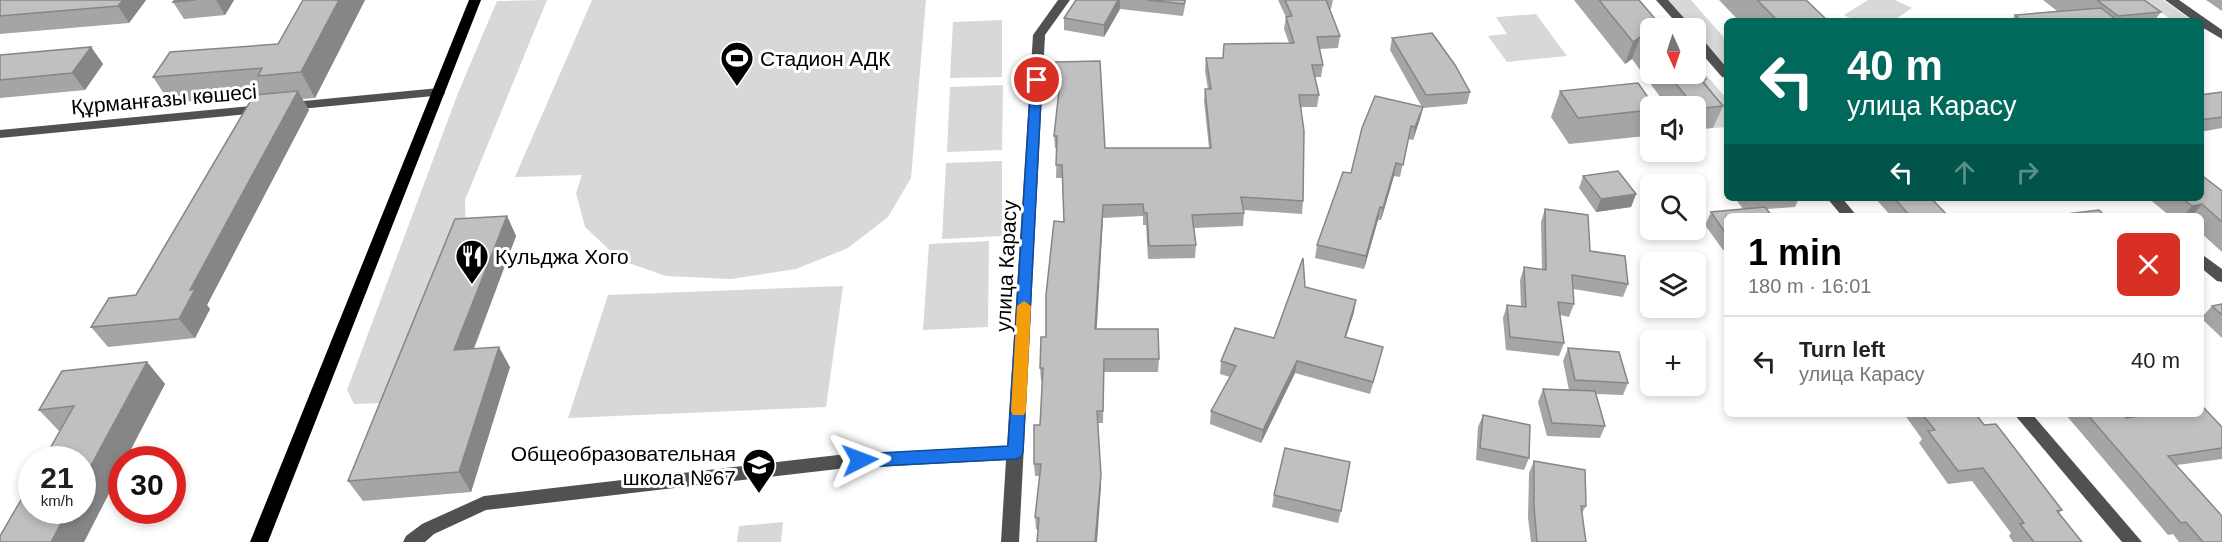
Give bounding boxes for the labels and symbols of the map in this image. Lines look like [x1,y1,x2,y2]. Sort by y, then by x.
north arrow [1640,18,1706,84]
sports icon: Стадион АДК [719,40,755,87]
place label: Стадион АДК [760,47,891,70]
pin [1011,54,1062,105]
street label: Құрманғазы көшесі [70,79,258,119]
street label: улица Карасу [991,199,1021,332]
restaurant icon: Кульджа Хого [454,238,490,285]
place label: Кульджа Хого [495,245,629,268]
position arrow [828,428,892,492]
place label: Общеобразовательная школа №67 [511,442,736,489]
speed limit sign: 30 [108,446,186,524]
school or university icon: Общеобразовательная школа №67 [741,447,777,494]

